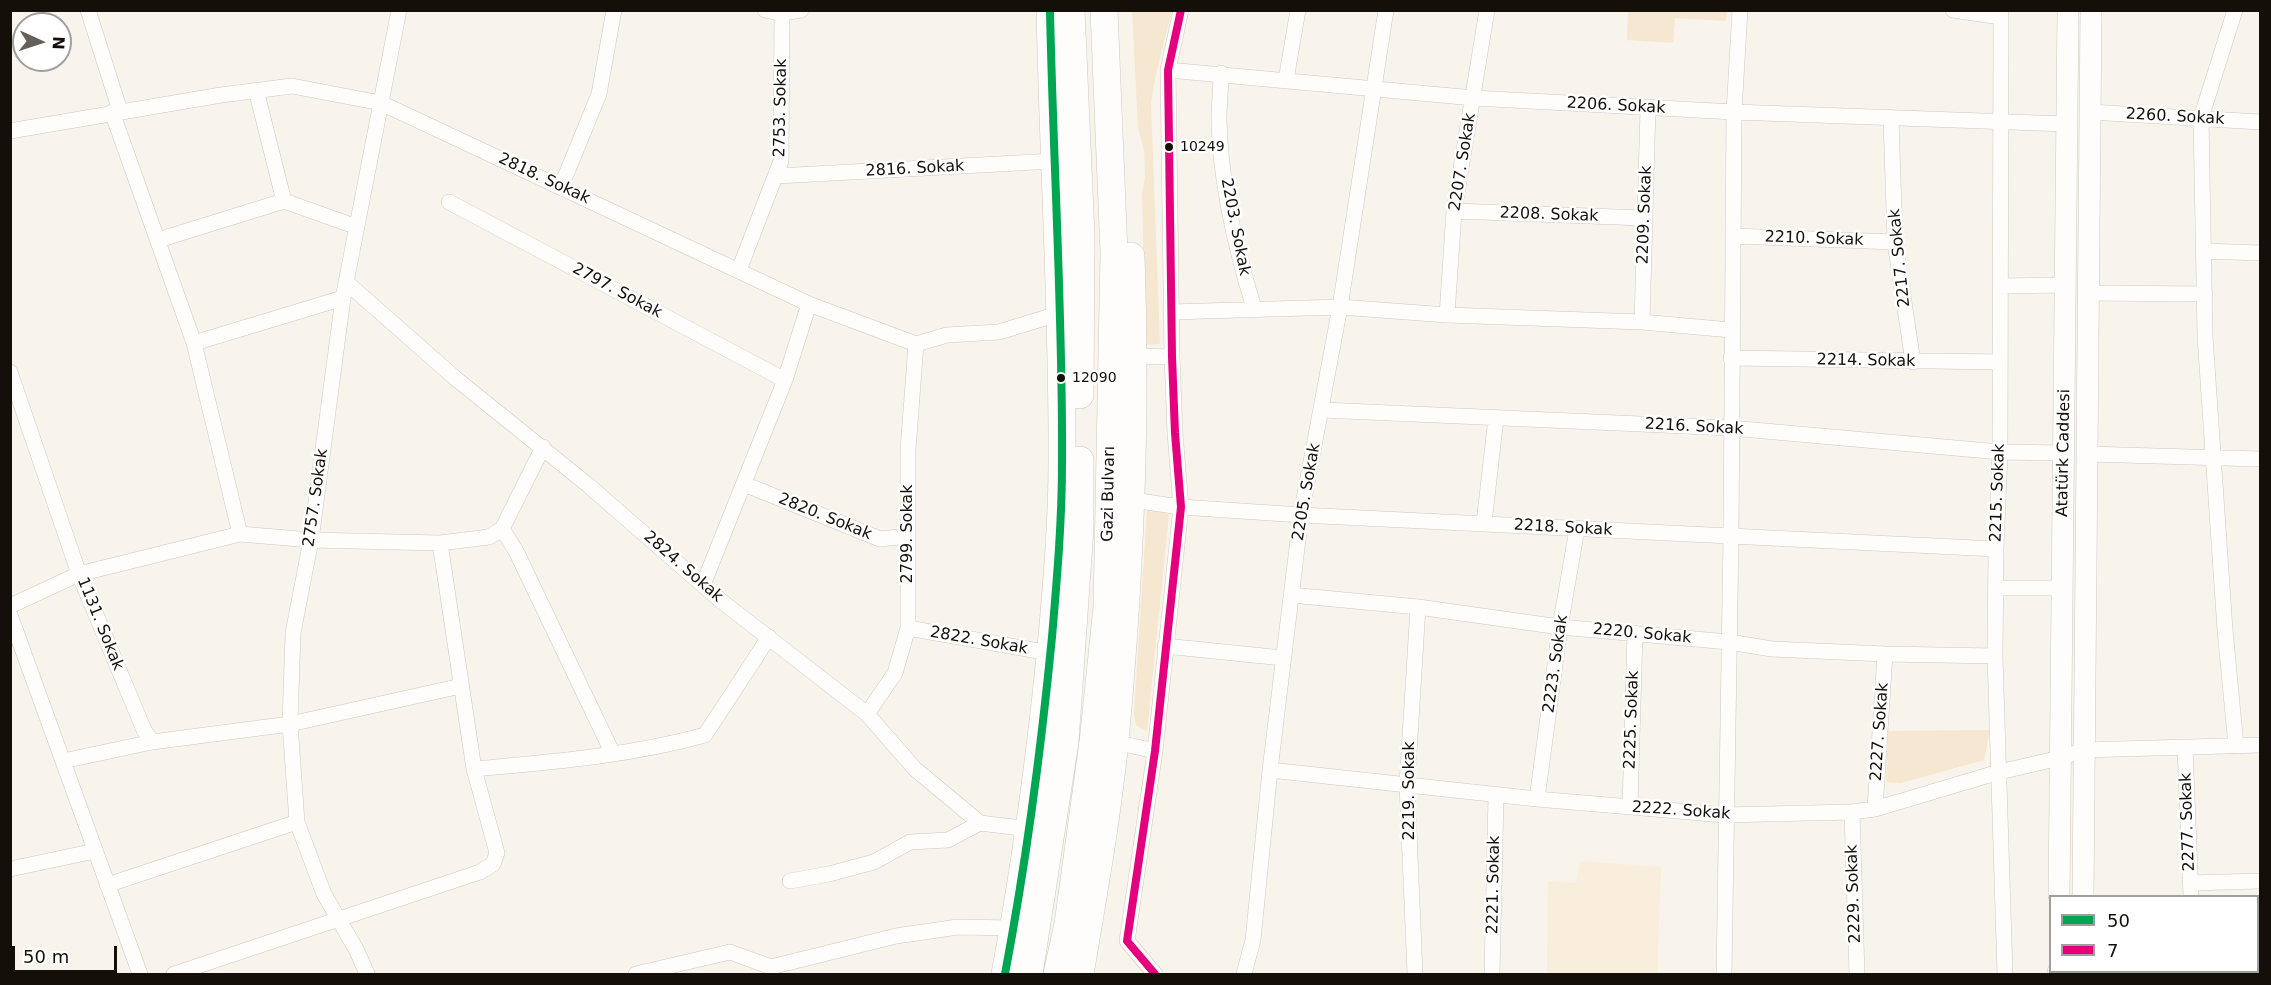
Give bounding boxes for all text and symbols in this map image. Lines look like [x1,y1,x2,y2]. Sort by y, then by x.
north arrow [12,12,72,72]
text: N [49,36,68,50]
street label: 2753. Sokak [771,58,791,158]
street label: 2206. Sokak [1566,94,1666,118]
street label: 2260. Sokak [2125,105,2225,129]
street label: 2207. Sokak [1446,112,1480,212]
place label: 10249 [1180,139,1225,155]
marker: 10249 [1163,141,1175,153]
street label: 2818. Sokak [495,149,593,209]
street label: 2816. Sokak [865,157,965,181]
street label: 2209. Sokak [1634,165,1656,265]
street label: 2203. Sokak [1216,177,1254,277]
street label: 2208. Sokak [1499,204,1599,226]
street label: 2217. Sokak [1885,208,1915,308]
street label: 2210. Sokak [1764,228,1864,250]
street label: 2797. Sokak [569,259,665,323]
street label: 2214. Sokak [1816,351,1916,371]
place label: 12090 [1072,370,1117,386]
marker: 12090 [1055,372,1067,384]
street label: Atatürk Caddesi [2053,389,2075,517]
street label: 2216. Sokak [1644,415,1744,439]
street label: 2205. Sokak [1289,442,1325,542]
street label: 2215. Sokak [1987,443,2009,543]
street label: Gazi Bulvarı [1099,446,1119,542]
street label: 2757. Sokak [300,448,332,548]
street label: 2799. Sokak [898,485,918,583]
street label: 2820. Sokak [776,490,874,544]
street label: 2218. Sokak [1513,516,1613,540]
street label: 2824. Sokak [639,527,727,607]
street label: 1131. Sokak [73,575,127,673]
street label: 2223. Sokak [1540,614,1572,714]
street label: 2220. Sokak [1592,620,1692,648]
street label: 2822. Sokak [929,623,1029,659]
street label: 2225. Sokak [1621,670,1643,770]
street label: 2227. Sokak [1867,682,1893,782]
street label: 2219. Sokak [1400,742,1420,840]
street label: 2277. Sokak [2177,772,2199,872]
street label: 2222. Sokak [1631,798,1731,824]
street label: 2221. Sokak [1484,835,1504,935]
street label: 2229. Sokak [1843,844,1865,944]
legend [2049,895,2259,973]
text: 50 [2107,910,2130,931]
scale bar [15,934,120,972]
text: 7 [2107,940,2118,961]
text: 50 m [23,946,69,967]

